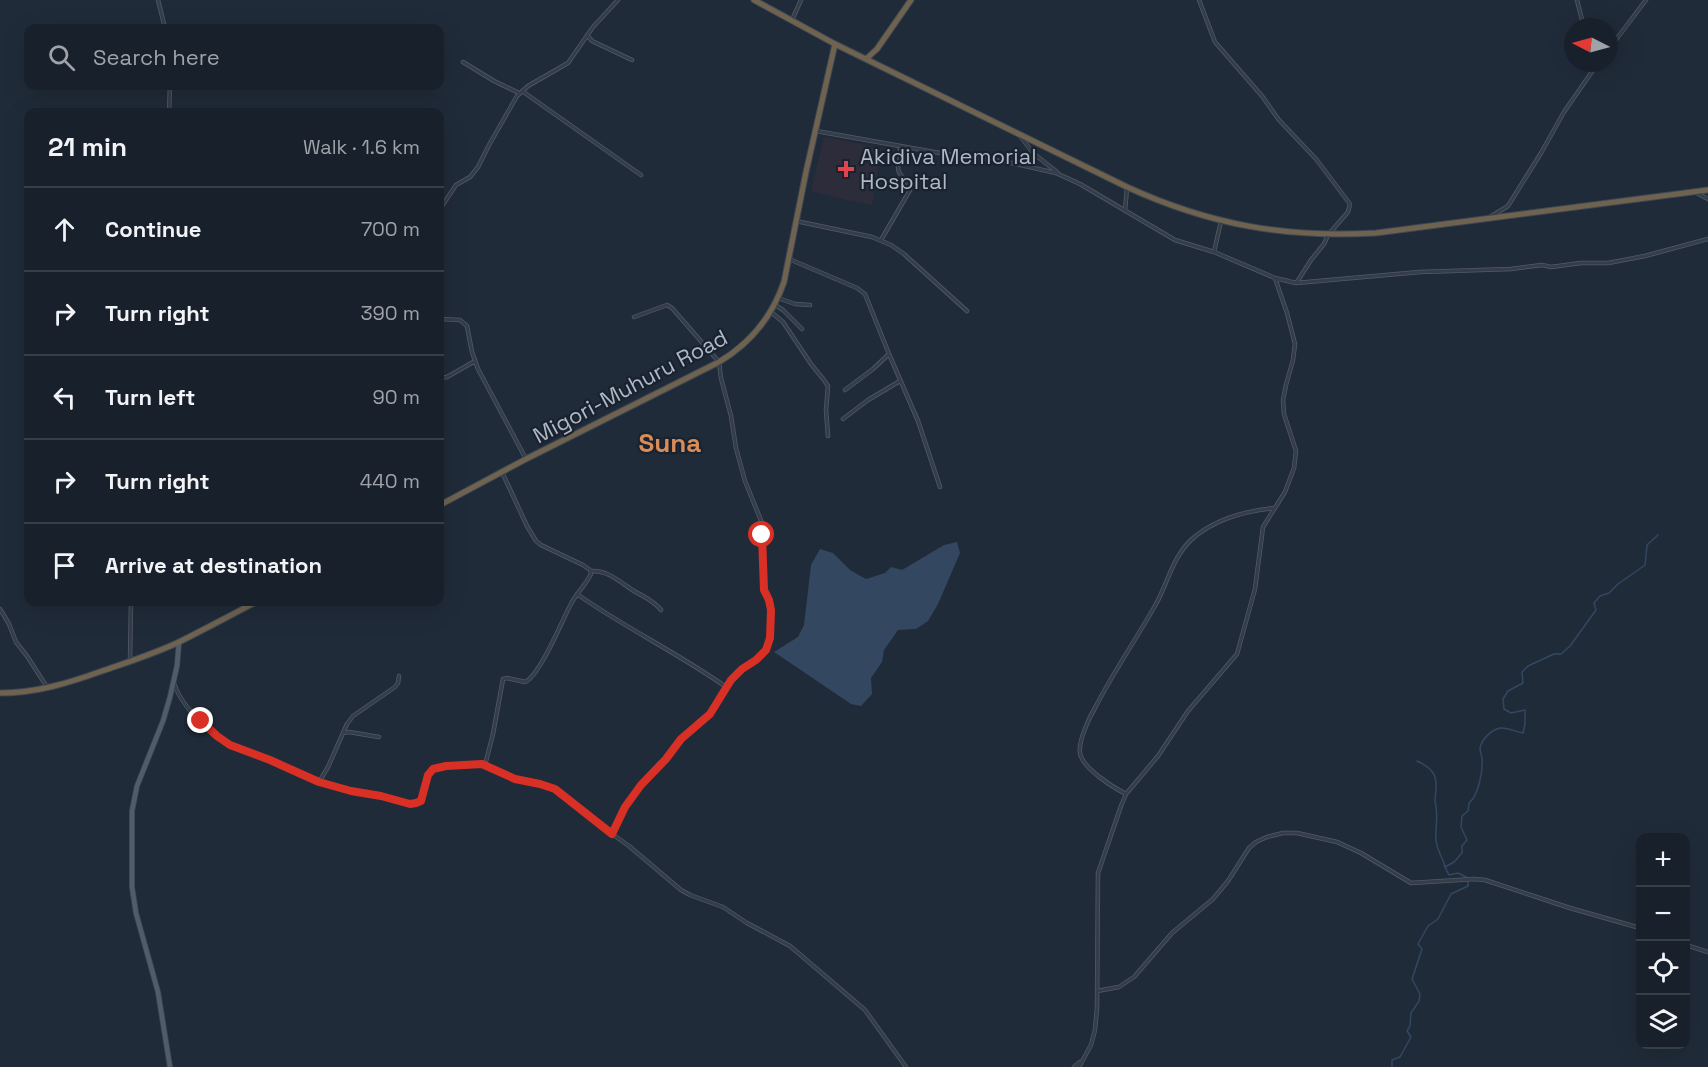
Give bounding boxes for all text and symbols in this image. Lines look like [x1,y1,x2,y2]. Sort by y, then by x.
north arrow [1564,18,1618,72]
search box [24,24,444,90]
icon: search [45,41,78,74]
text: Search here [93,43,220,71]
text: 21 min [48,130,127,164]
text: Walk · 1.6 km [303,134,420,160]
place label: Akidiva Memorial Hospital [860,142,1037,195]
marker: Akidiva Memorial Hospital [837,160,855,178]
icon: ahead [48,213,81,246]
text: Continue [105,215,201,243]
text: 700 m [361,216,420,242]
icon: right [48,297,81,330]
text: Turn right [105,299,210,327]
text: 390 m [361,300,420,326]
street label: Migori-Muhuru Road [528,323,732,449]
icon: left [48,381,81,414]
text: Turn left [105,383,195,411]
text: 90 m [373,384,420,410]
district label: Suna [639,426,701,460]
icon: right [48,465,81,498]
text: Turn right [105,467,210,495]
text: 440 m [360,468,420,494]
route start [748,521,774,547]
icon: arrive [48,549,81,582]
text: Arrive at destination [105,551,322,579]
route end [187,707,213,733]
map controls [1636,833,1690,1049]
button: + [1636,833,1690,887]
button: − [1636,887,1690,941]
button: locate [1636,941,1690,995]
button: layers [1636,995,1690,1049]

